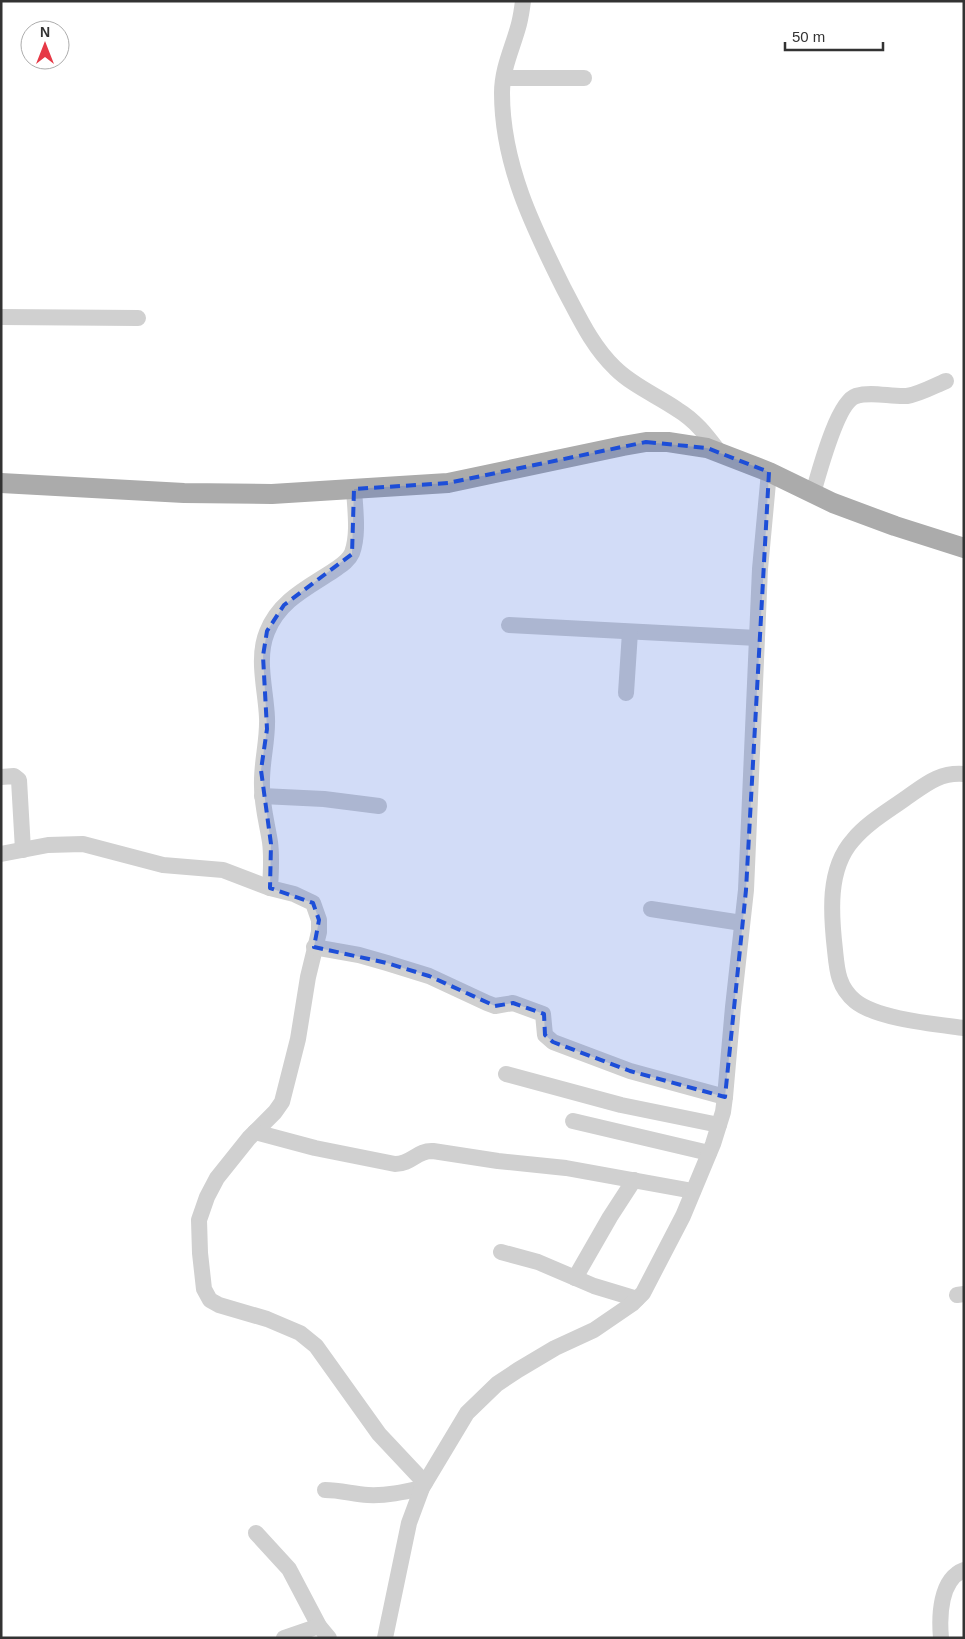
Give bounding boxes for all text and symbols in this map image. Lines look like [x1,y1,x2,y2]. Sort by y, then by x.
north arrow [20,20,70,70]
scale bar [785,20,882,52]
text: N [40,24,50,40]
text: 50 m [792,28,825,45]

